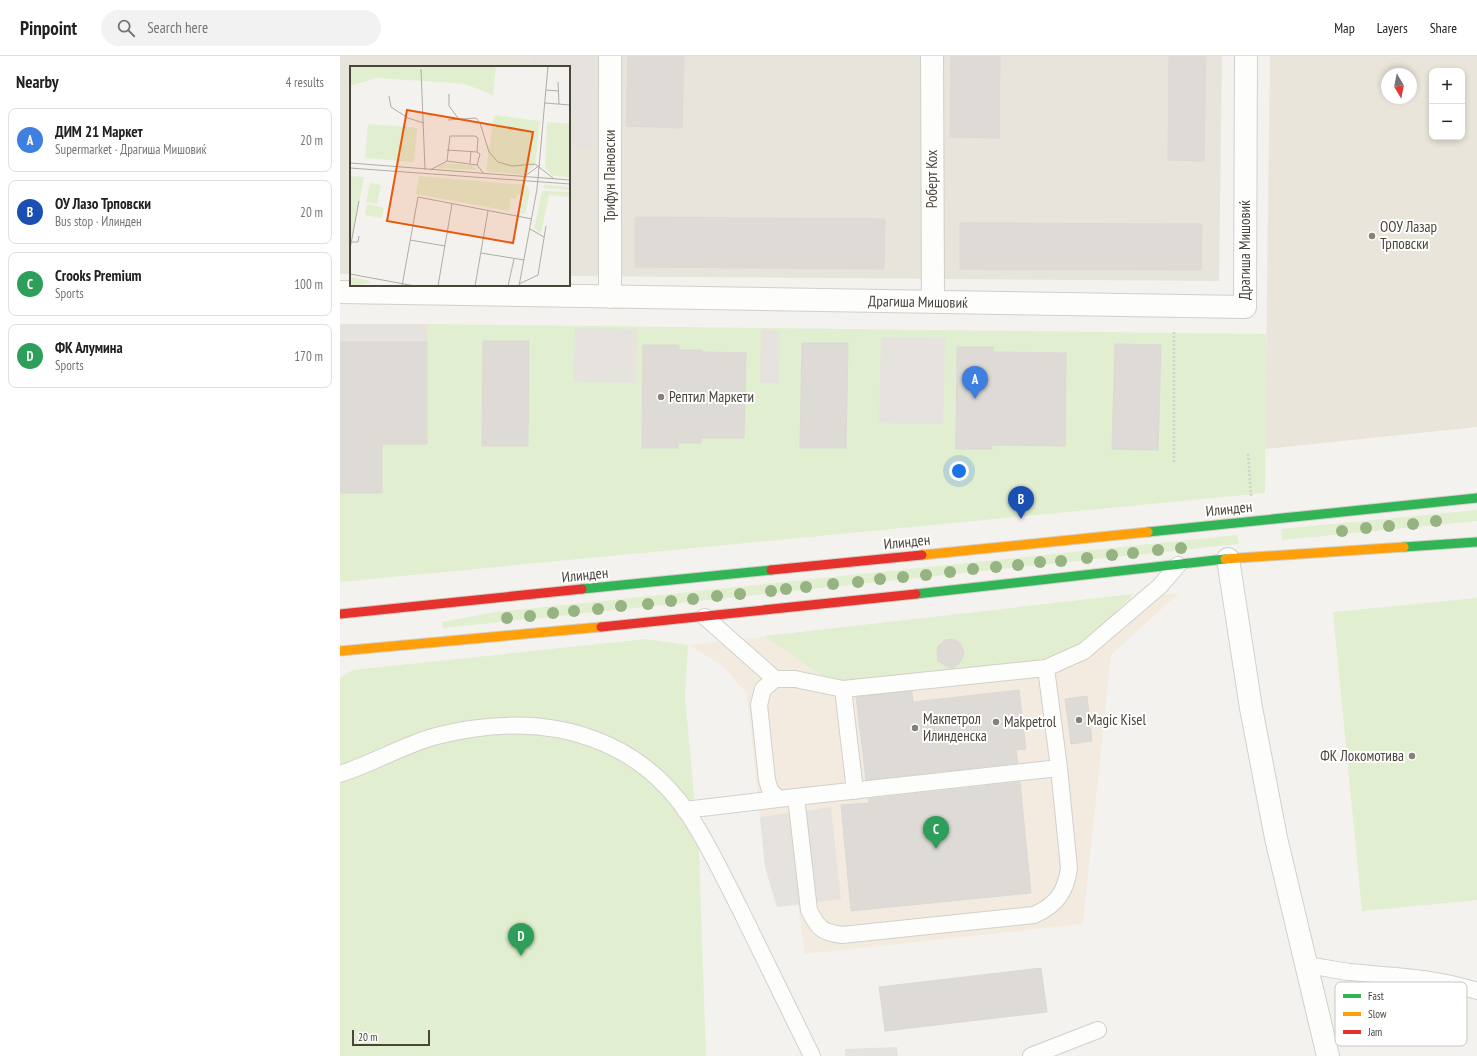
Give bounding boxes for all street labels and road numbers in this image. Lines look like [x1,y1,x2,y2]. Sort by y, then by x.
street label: Трифун Пановски [600,130,619,222]
street label: Роберт Кох [922,150,941,208]
street label: Драгиша Мишовиќ [1235,200,1254,300]
street label: Драгиша Мишовиќ [868,291,968,312]
street label: Илинден [1205,497,1253,520]
street label: Илинден [883,530,931,553]
street label: Илинден [561,563,609,586]

